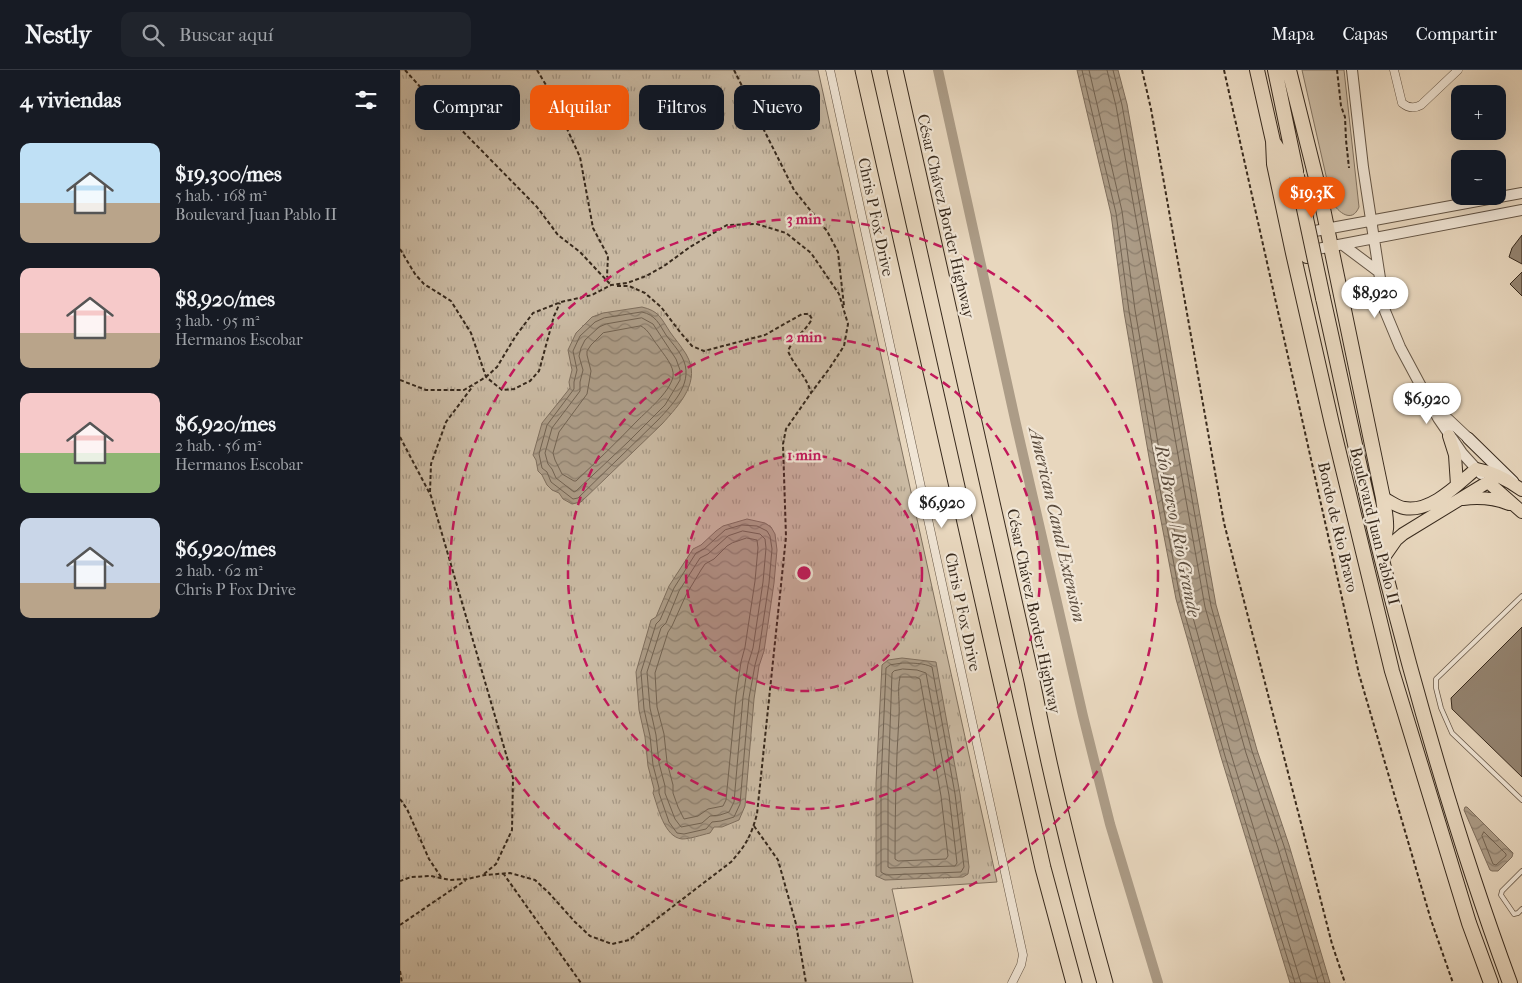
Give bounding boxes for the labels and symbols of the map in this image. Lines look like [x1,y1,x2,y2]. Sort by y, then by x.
street label: César Chávez Border Highway [913,112,979,320]
street label: Chris P Fox Drive [854,156,898,278]
pin: $19.3K [1271,176,1353,219]
text: 3 min [787,210,822,228]
pin: $8,920 [1334,276,1416,319]
text: 2 min [786,328,823,346]
pin: $6,920 [1386,382,1468,425]
water label: American Canal Extension [1024,424,1090,624]
water label: Río Bravo / Rio Grande [1150,442,1204,619]
street label: Boulevard Juan Pablo II [1346,445,1404,607]
text: 1 min [787,446,821,464]
street label: Bordo de Rio Bravo [1314,460,1362,594]
pin: $6,920 [901,486,983,529]
street label: César Chávez Border Highway [1003,507,1065,716]
street label: Chris P Fox Drive [941,551,985,673]
centre of rings [795,564,813,582]

